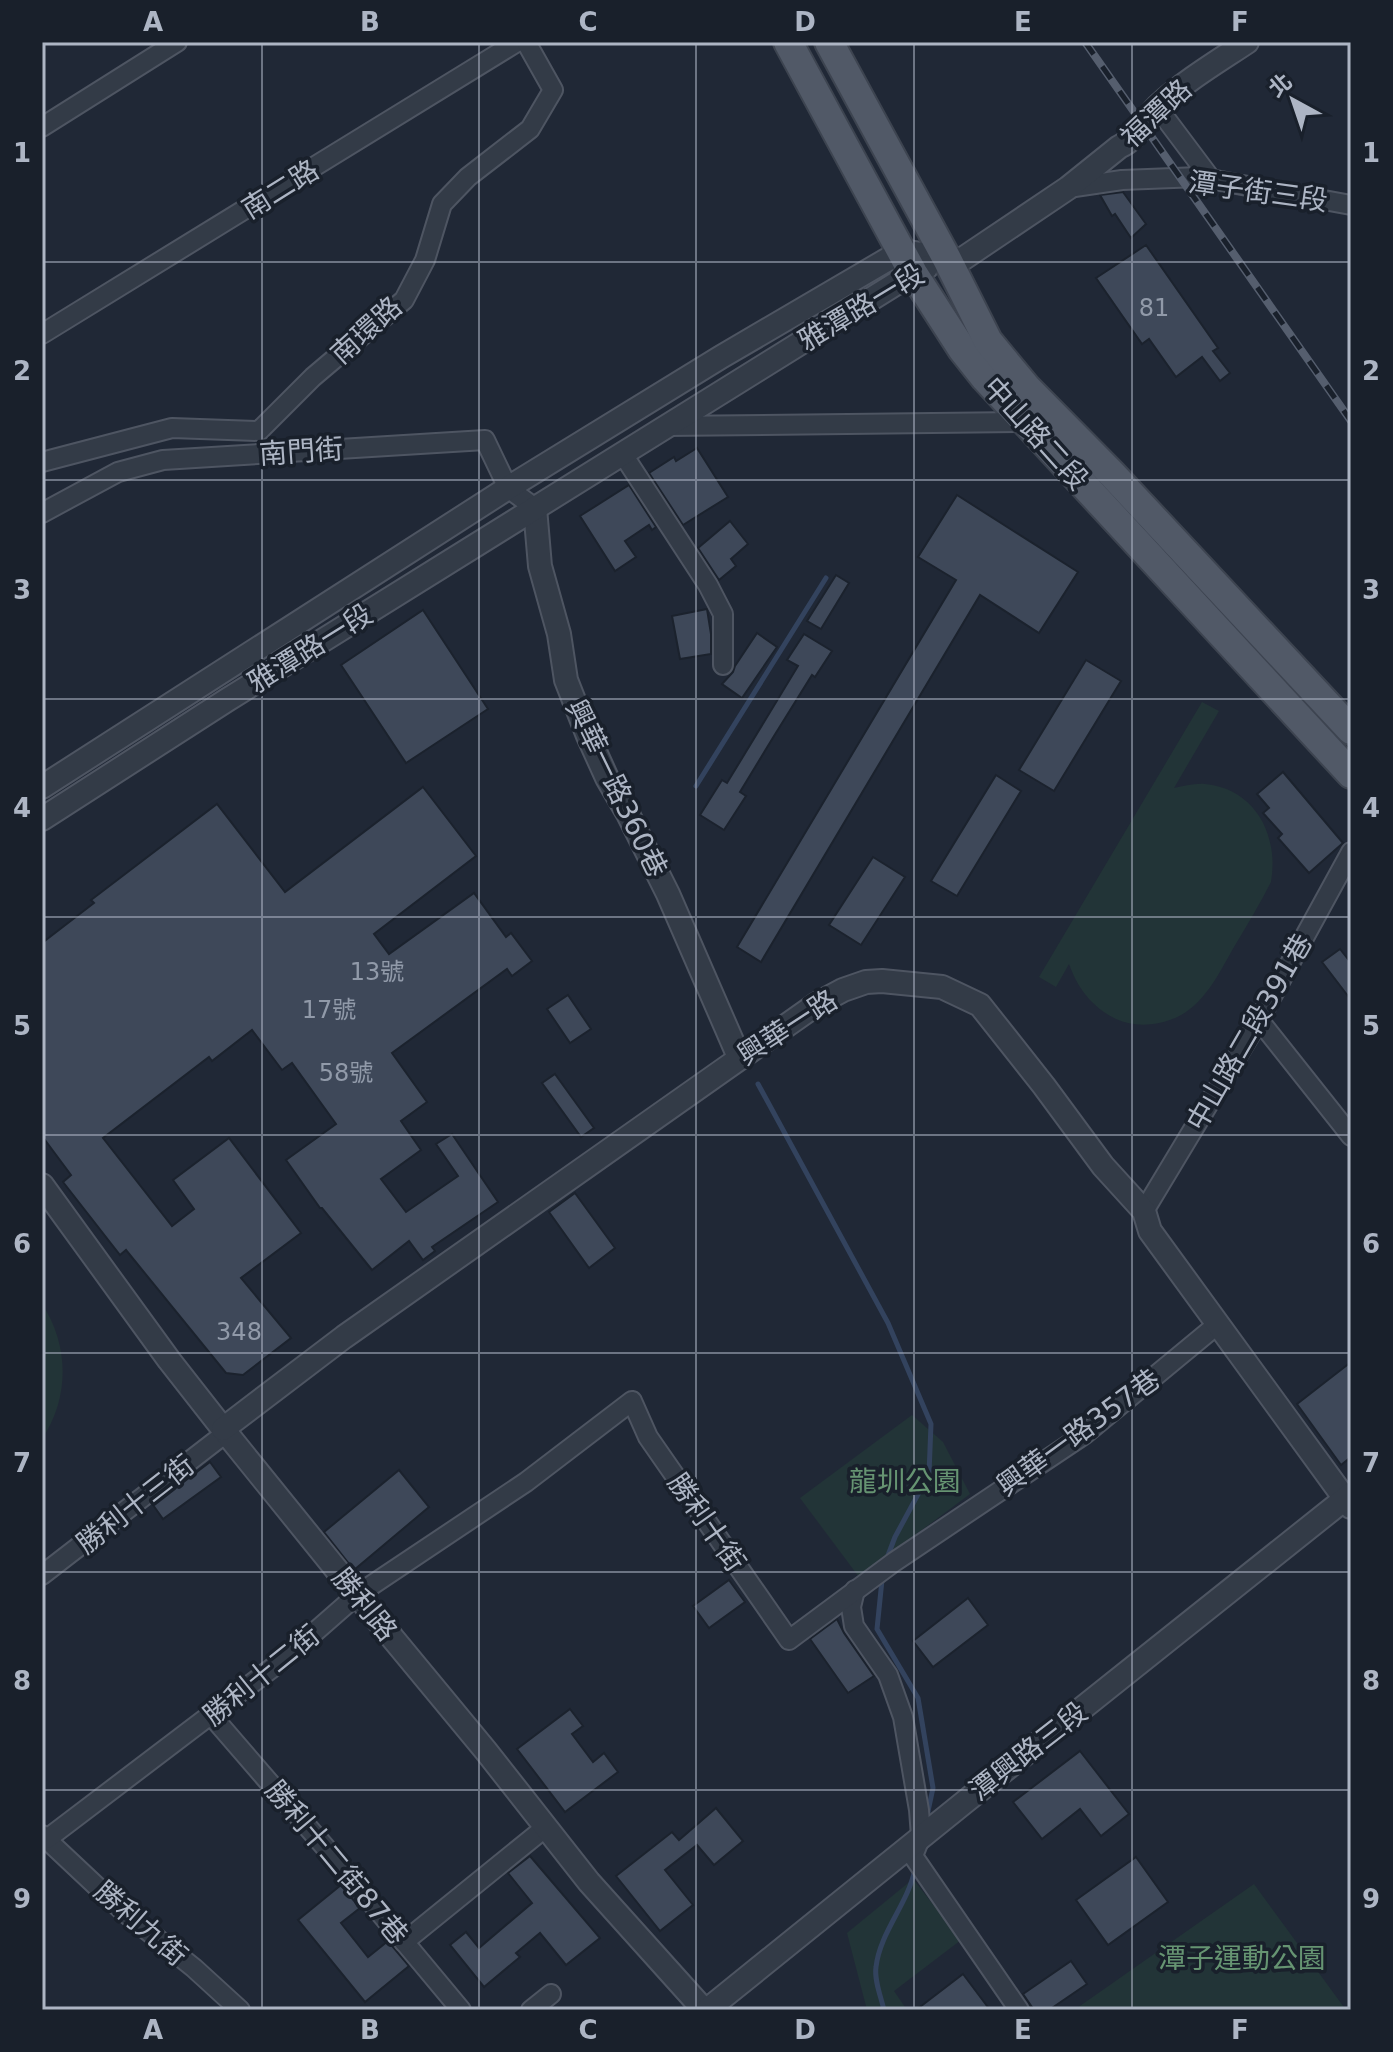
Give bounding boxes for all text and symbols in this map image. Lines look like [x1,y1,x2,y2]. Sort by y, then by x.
text: A [143,7,163,37]
text: B [360,7,380,37]
text: C [578,7,598,37]
text: D [794,7,816,37]
text: E [1014,7,1032,37]
text: F [1231,7,1249,37]
north arrow [1253,60,1333,140]
text: 北 [1264,68,1297,102]
street label: 福潭路 [1114,73,1198,154]
text: 1 [13,138,31,168]
text: 1 [1362,138,1380,168]
street label: 南二路 [236,153,325,226]
street label: 潭子街三段 [1186,165,1330,218]
street label: 雅潭路一段 [793,257,930,358]
street label: 南環路 [324,290,409,371]
house number: 81 [1139,294,1169,322]
text: 2 [13,356,31,386]
text: 2 [1362,356,1380,386]
street label: 中山路二段 [977,370,1095,496]
street label: 南門街 [258,432,344,471]
text: 3 [13,575,31,605]
text: 3 [1362,575,1380,605]
street label: 雅潭路一段 [242,597,378,700]
street label: 興華一路360巷 [559,694,674,882]
text: 4 [13,793,31,823]
text: 4 [1362,793,1380,823]
street label: 中山路二段391巷 [1180,928,1319,1136]
house number: 13號 [350,958,404,986]
street label: 興華一路 [731,983,843,1072]
house number: 17號 [302,996,356,1024]
text: 5 [13,1011,31,1041]
text: 5 [1362,1011,1380,1041]
house number: 58號 [319,1059,373,1087]
text: 6 [13,1229,31,1259]
text: 6 [1362,1229,1380,1259]
house number: 348 [216,1318,262,1346]
street label: 興華一路357巷 [990,1362,1166,1503]
text: 7 [13,1448,31,1478]
street label: 勝利十三街 [70,1448,201,1560]
text: 7 [1362,1448,1380,1478]
park label: 龍圳公園 [849,1465,961,1498]
street label: 勝利十街 [661,1467,752,1578]
street label: 勝利路 [325,1561,404,1647]
street label: 勝利十二街 [197,1619,326,1732]
text: 8 [13,1666,31,1696]
text: 8 [1362,1666,1380,1696]
street label: 潭興路三段 [963,1695,1094,1807]
street label: 勝利十二街87巷 [259,1774,415,1951]
street label: 勝利九街 [88,1874,194,1973]
text: 9 [13,1884,31,1914]
text: 9 [1362,1884,1380,1914]
park label: 潭子運動公園 [1158,1942,1326,1975]
text: A [143,2015,163,2045]
text: B [360,2015,380,2045]
text: C [578,2015,598,2045]
text: D [794,2015,816,2045]
text: E [1014,2015,1032,2045]
text: F [1231,2015,1249,2045]

